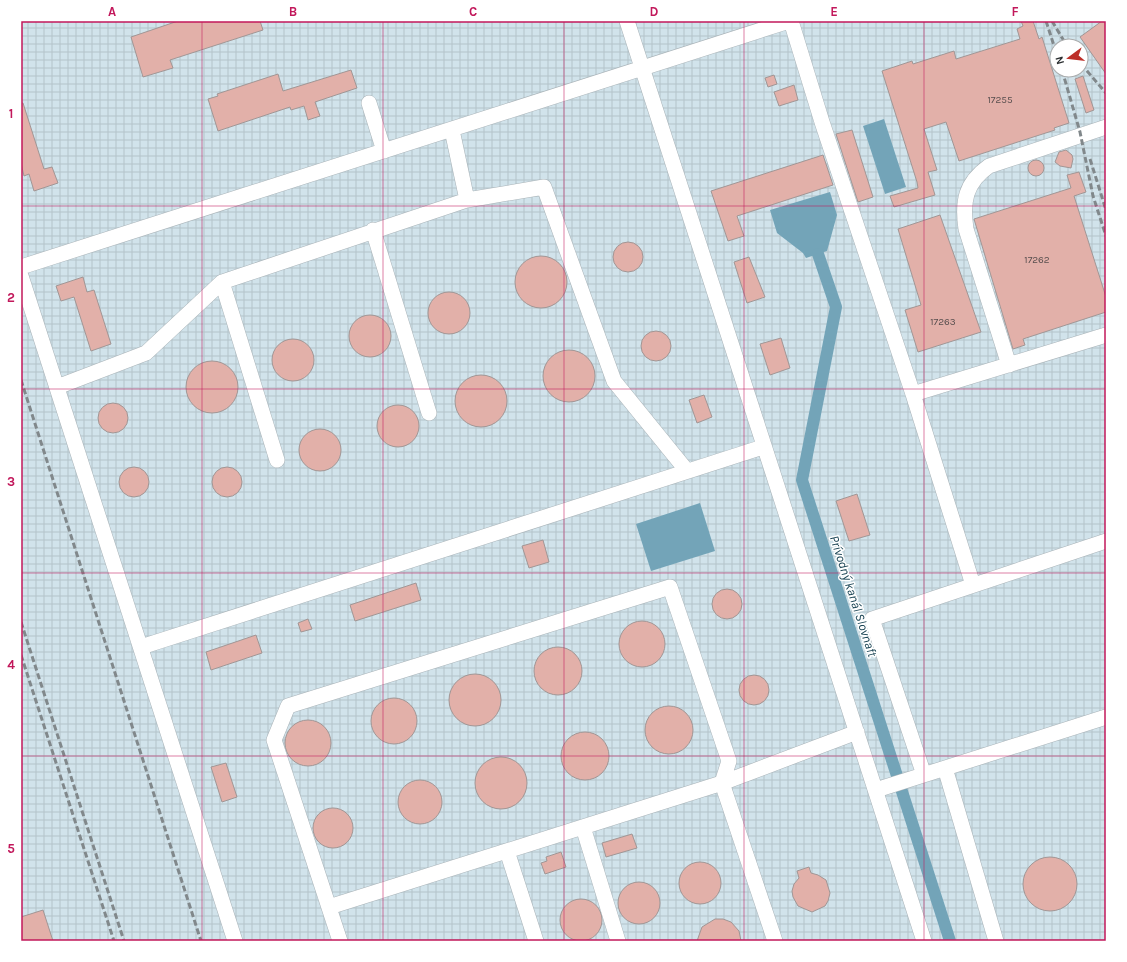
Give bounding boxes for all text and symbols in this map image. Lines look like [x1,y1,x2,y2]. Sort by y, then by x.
text: A [108,4,116,19]
text: B [289,4,297,19]
text: C [469,4,477,19]
text: D [650,4,659,19]
text: E [830,4,838,19]
text: F [1011,4,1019,19]
north arrow [1049,38,1089,78]
text: N [1053,55,1067,66]
house number: 17255 [987,94,1013,106]
text: 1 [9,106,13,121]
house number: 17262 [1024,254,1050,266]
text: 2 [7,290,15,305]
house number: 17263 [930,316,956,328]
text: 3 [7,474,15,489]
water label: Prívodný kanál Slovnaft [827,534,880,659]
text: 4 [7,657,15,672]
text: 5 [7,841,15,856]

